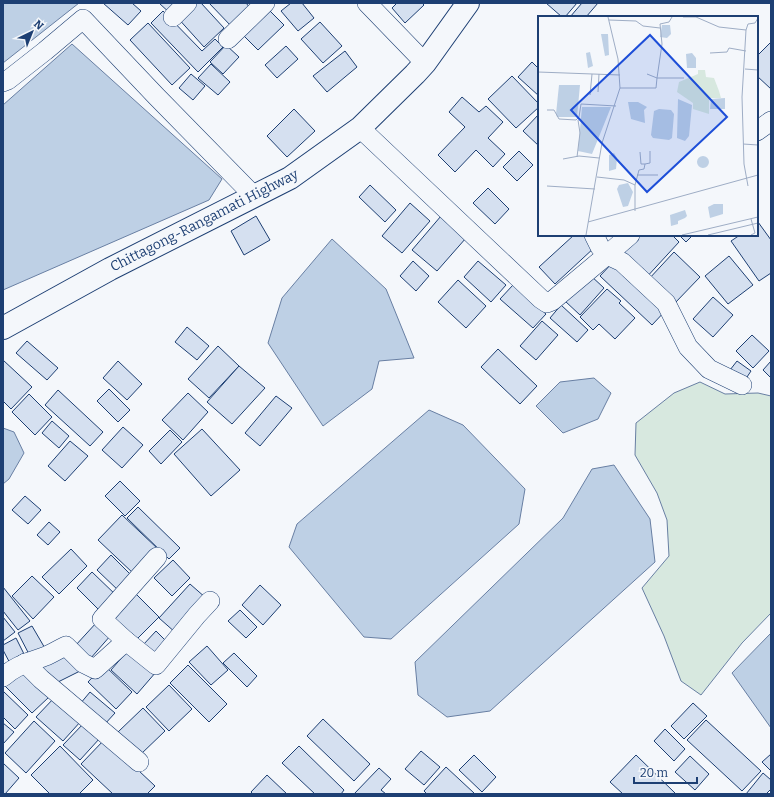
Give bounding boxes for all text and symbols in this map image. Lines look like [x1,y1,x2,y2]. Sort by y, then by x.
north arrow [12,12,52,52]
inset map [538,16,758,236]
text: N [31,17,46,33]
street label: Chittagong-Rangamati Highway [107,165,302,275]
scale bar [634,759,697,785]
text: 20 m [640,766,669,780]

